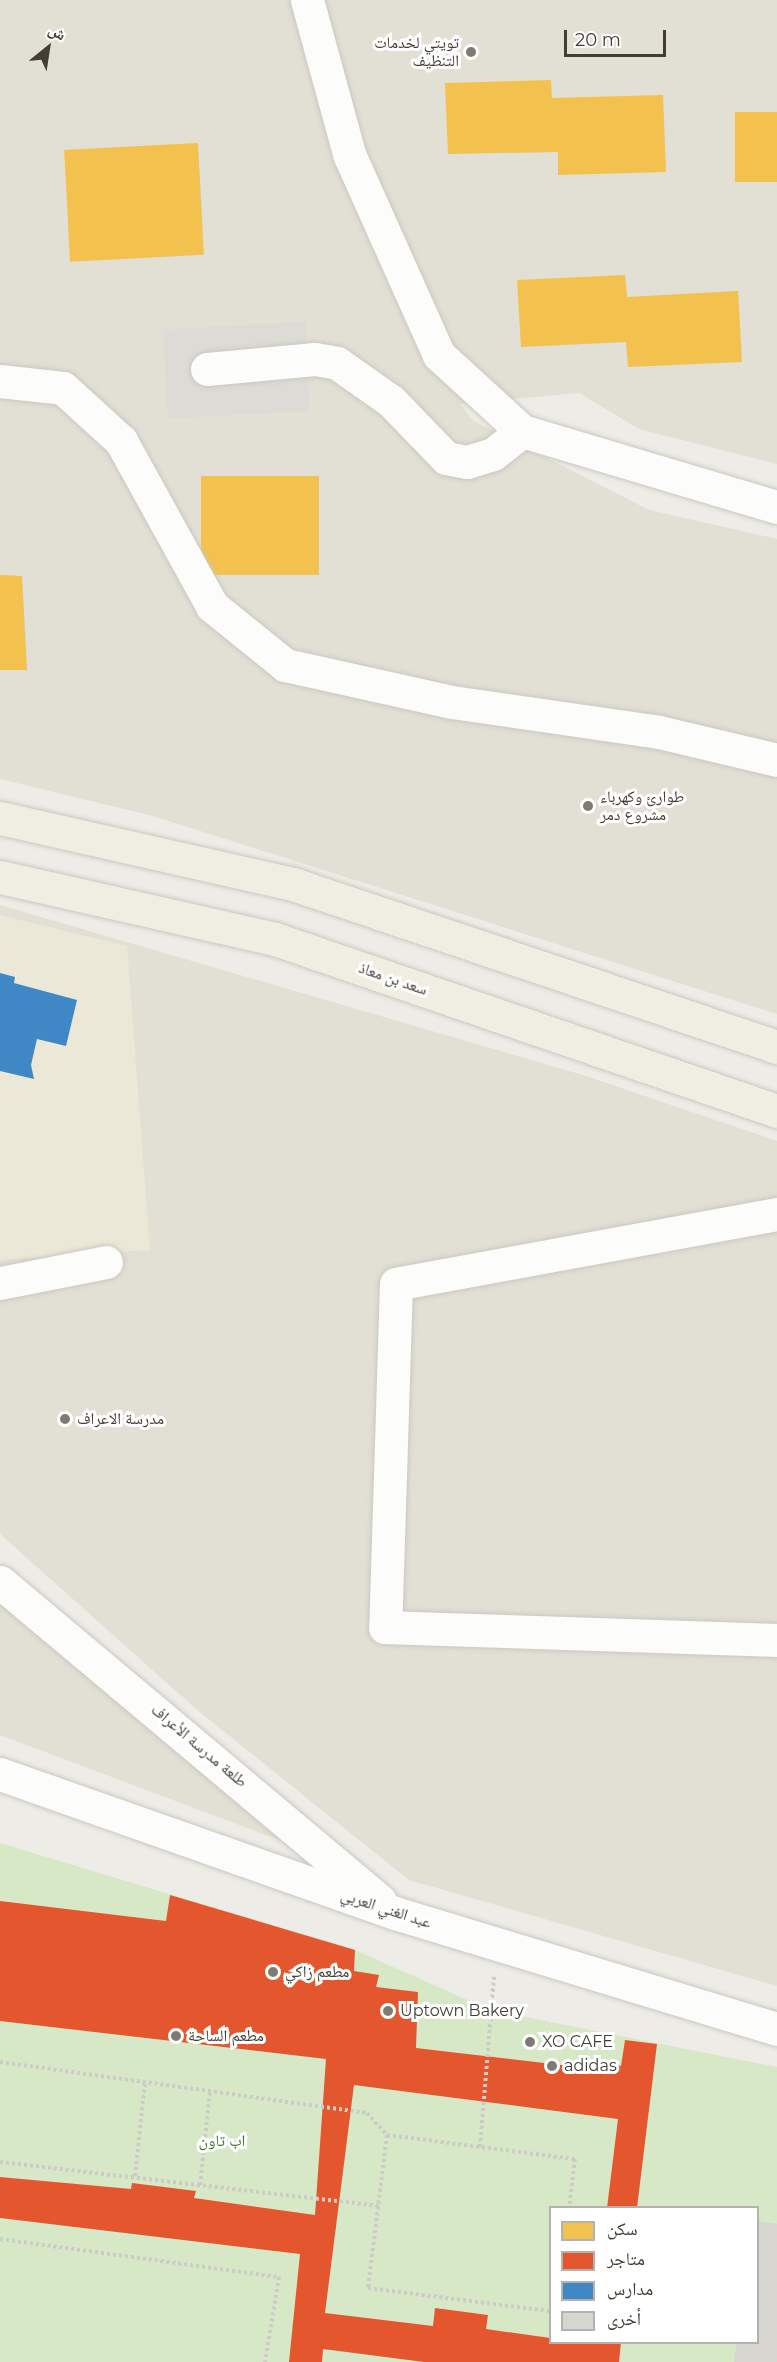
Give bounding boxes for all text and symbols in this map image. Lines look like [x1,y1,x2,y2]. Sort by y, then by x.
north arrow [18,18,78,78]
scale bar [567,18,669,56]
text: ش [45,20,69,44]
text: 20 m [575,29,621,51]
place label: تويتي لخدمات التنظيف [374,33,459,71]
marker: تويتي لخدمات التنظيف [464,45,478,59]
place label: طوارئ وكهرباء مشروع دمر [600,787,684,825]
marker: طوارئ وكهرباء مشروع دمر [581,799,595,813]
street label: سعد بن معاذ [356,958,430,1000]
place label: مدرسة الاعراف [77,1409,164,1429]
marker: مدرسة الاعراف [58,1412,72,1426]
street label: طلعة مدرسة الأعراف [147,1700,251,1792]
street label: عبد الغني العربي [338,1885,434,1933]
place label: مطعم زاكي [285,1962,349,1982]
marker: مطعم زاكي [266,1965,280,1979]
place label: Uptown Bakery [400,2001,524,2021]
marker: Uptown Bakery [381,2004,395,2018]
place label: مطعم الساحة [188,2026,264,2046]
marker: مطعم الساحة [169,2029,183,2043]
place label: XO CAFE [542,2032,613,2052]
marker: XO CAFE [523,2035,537,2049]
place label: adidas [564,2056,617,2076]
marker: adidas [545,2059,559,2073]
park label: اب تاون [199,2131,245,2151]
legend [549,2206,759,2344]
text: سكن [607,2218,638,2240]
text: متاجر [607,2248,645,2270]
text: مدارس [607,2278,653,2300]
text: أخرى [607,2308,641,2330]

